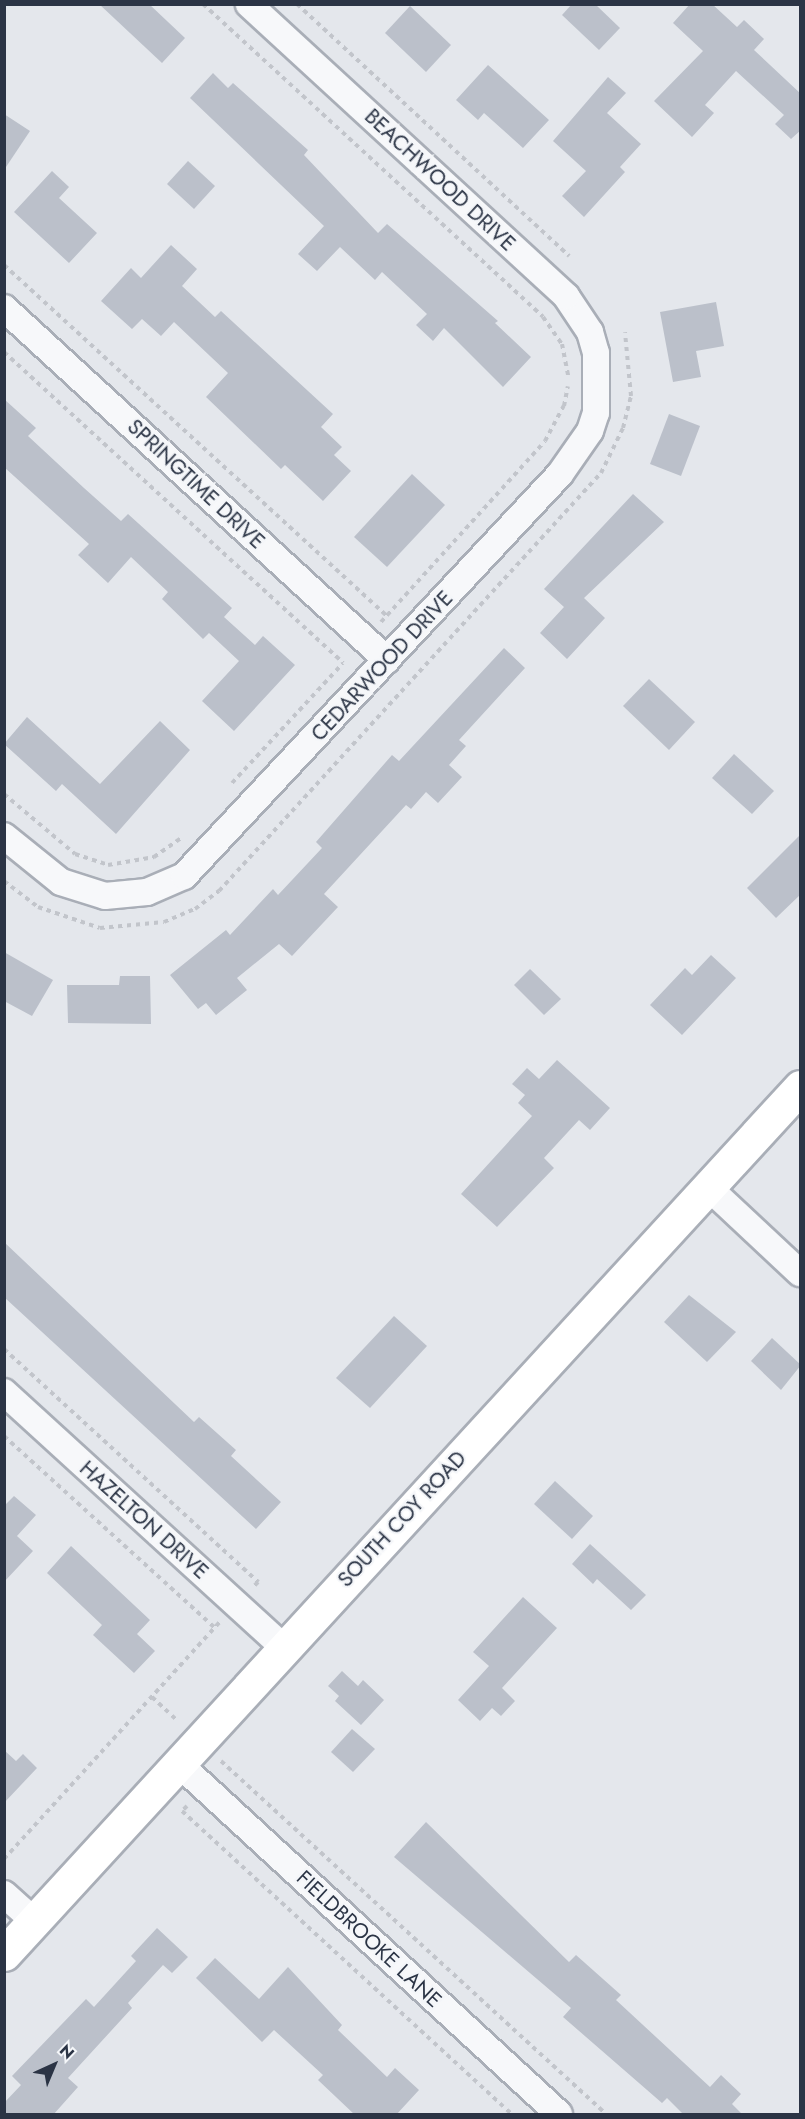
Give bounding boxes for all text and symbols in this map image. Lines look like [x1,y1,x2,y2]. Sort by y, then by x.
street label: BEACHWOOD DRIVE [359,104,521,256]
street label: SPRINGTIME DRIVE [122,414,270,554]
street label: CEDARWOOD DRIVE [306,586,458,746]
street label: SOUTH COY ROAD [333,1446,471,1592]
street label: HAZELTON DRIVE [75,1456,213,1584]
street label: FIELDBROOKE LANE [291,1865,447,2013]
north arrow [24,2035,84,2095]
text: N [54,2039,79,2064]

